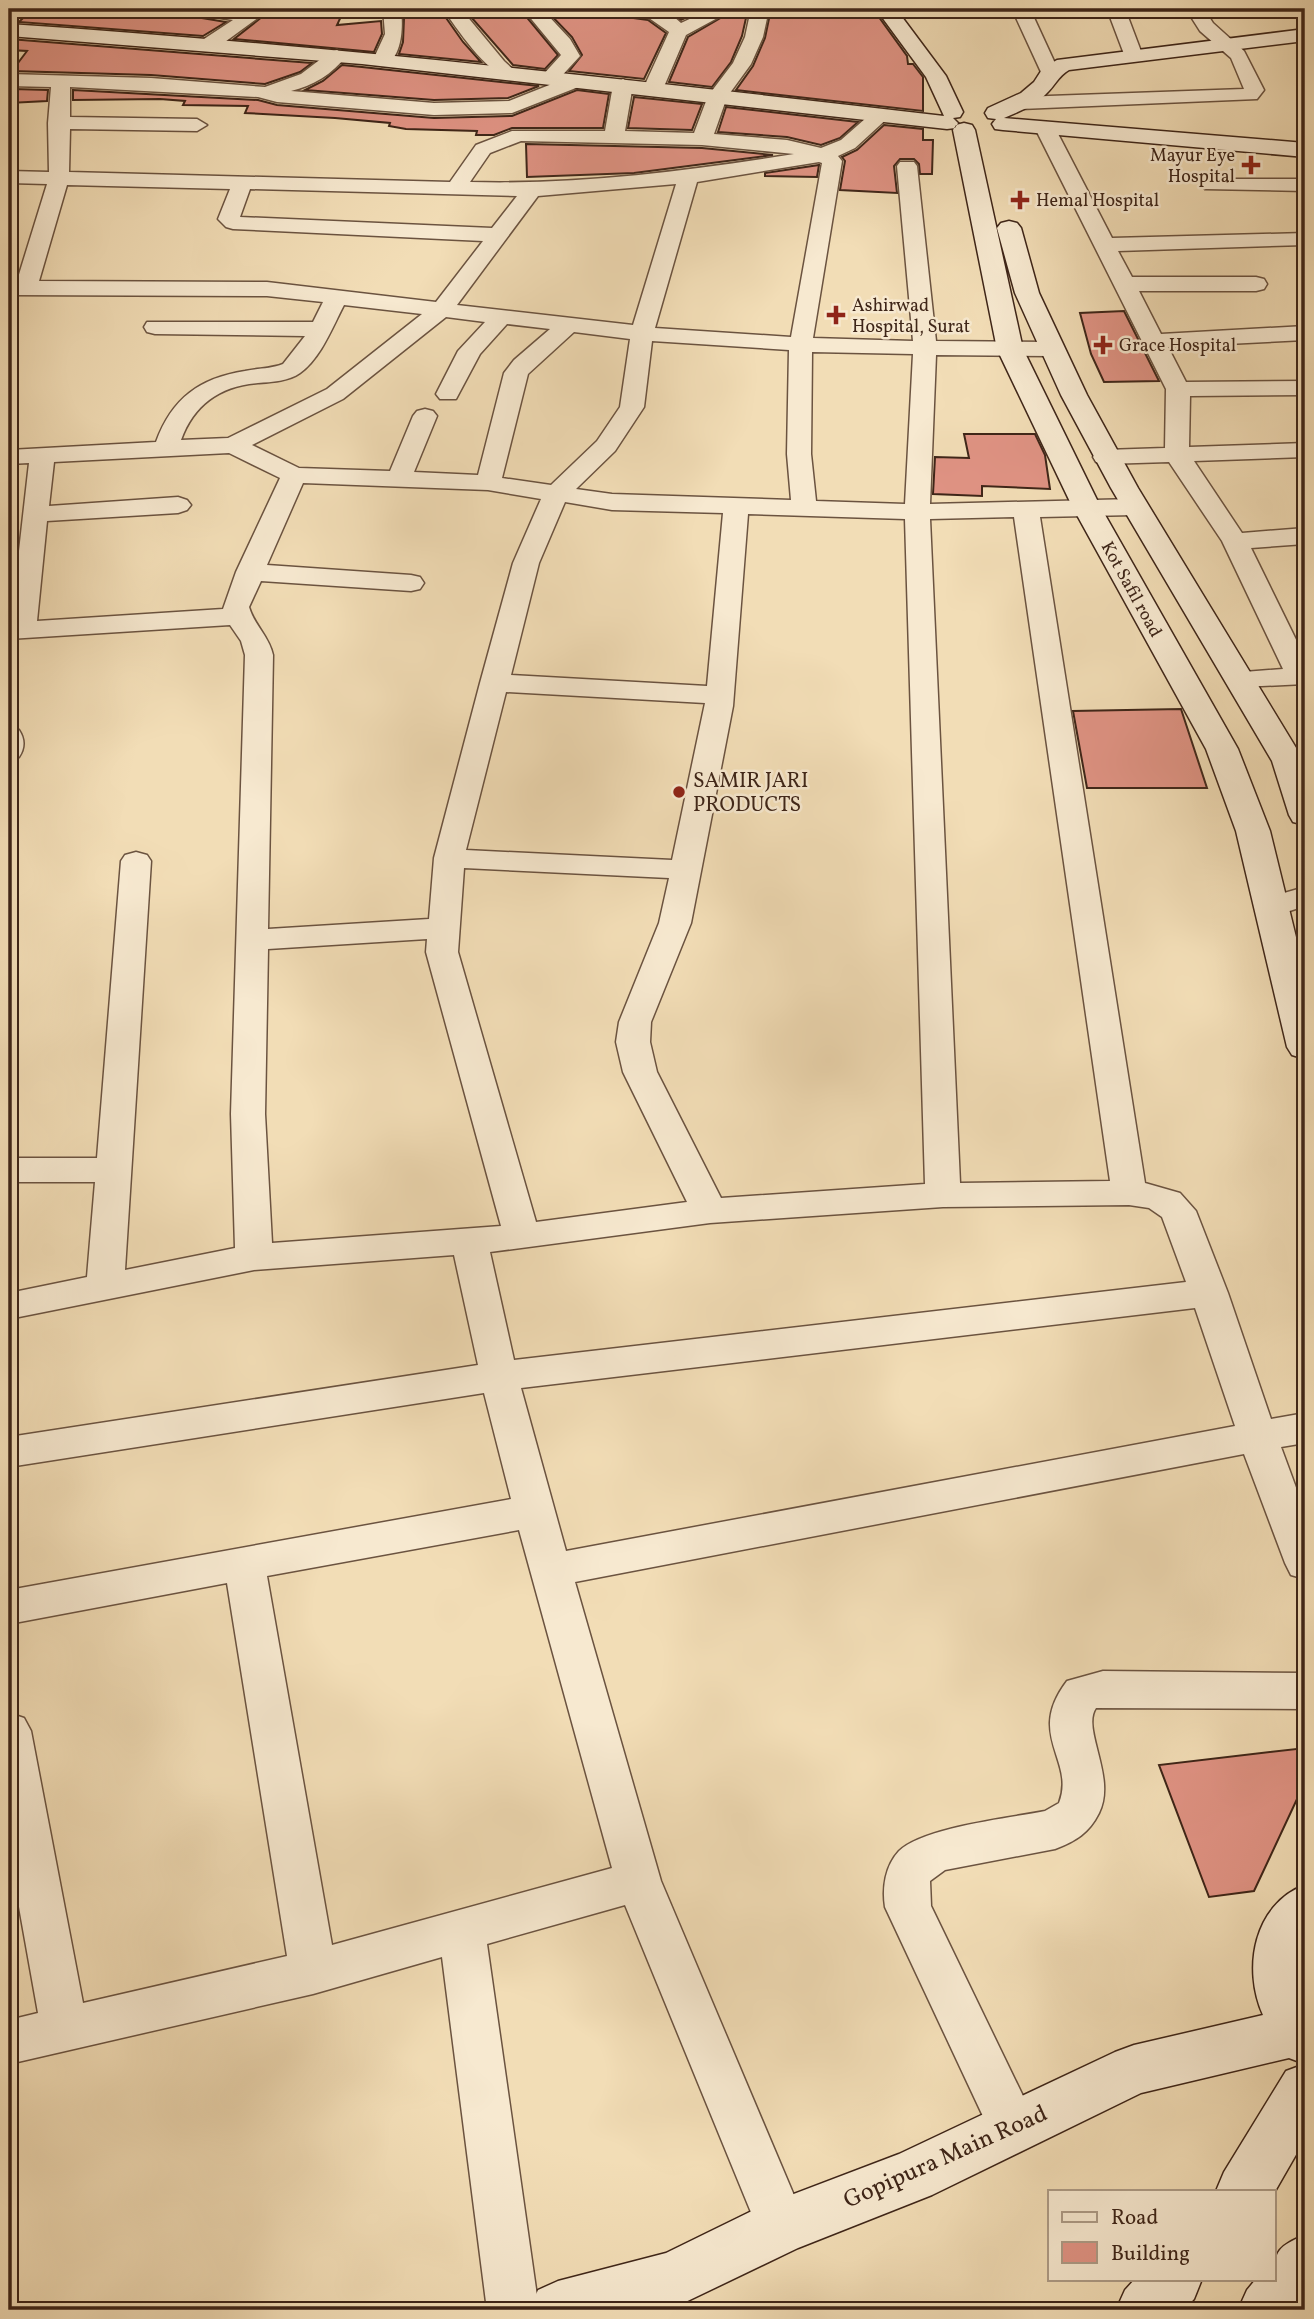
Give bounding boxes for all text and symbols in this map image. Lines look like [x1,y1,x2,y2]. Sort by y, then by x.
place label: Mayur Eye Hospital [1150,144,1235,190]
marker: Mayur Eye Hospital [1241,155,1261,175]
place label: Hemal Hospital [1036,189,1159,214]
marker: Hemal Hospital [1010,190,1030,210]
place label: Ashirwad Hospital, Surat [852,294,970,340]
marker: Ashirwad Hospital, Surat [826,305,846,325]
place label: Grace Hospital [1119,334,1236,359]
marker: Grace Hospital [1093,335,1113,355]
street label: Kot Safil road [1094,537,1167,642]
place label: SAMIR JARI PRODUCTS [693,767,808,820]
marker: SAMIR JARI PRODUCTS [671,784,687,800]
street label: Gopipura Main Road [838,2098,1053,2218]
legend [1048,2190,1276,2280]
text: Road [1111,2204,1158,2233]
text: Building [1111,2240,1190,2269]

